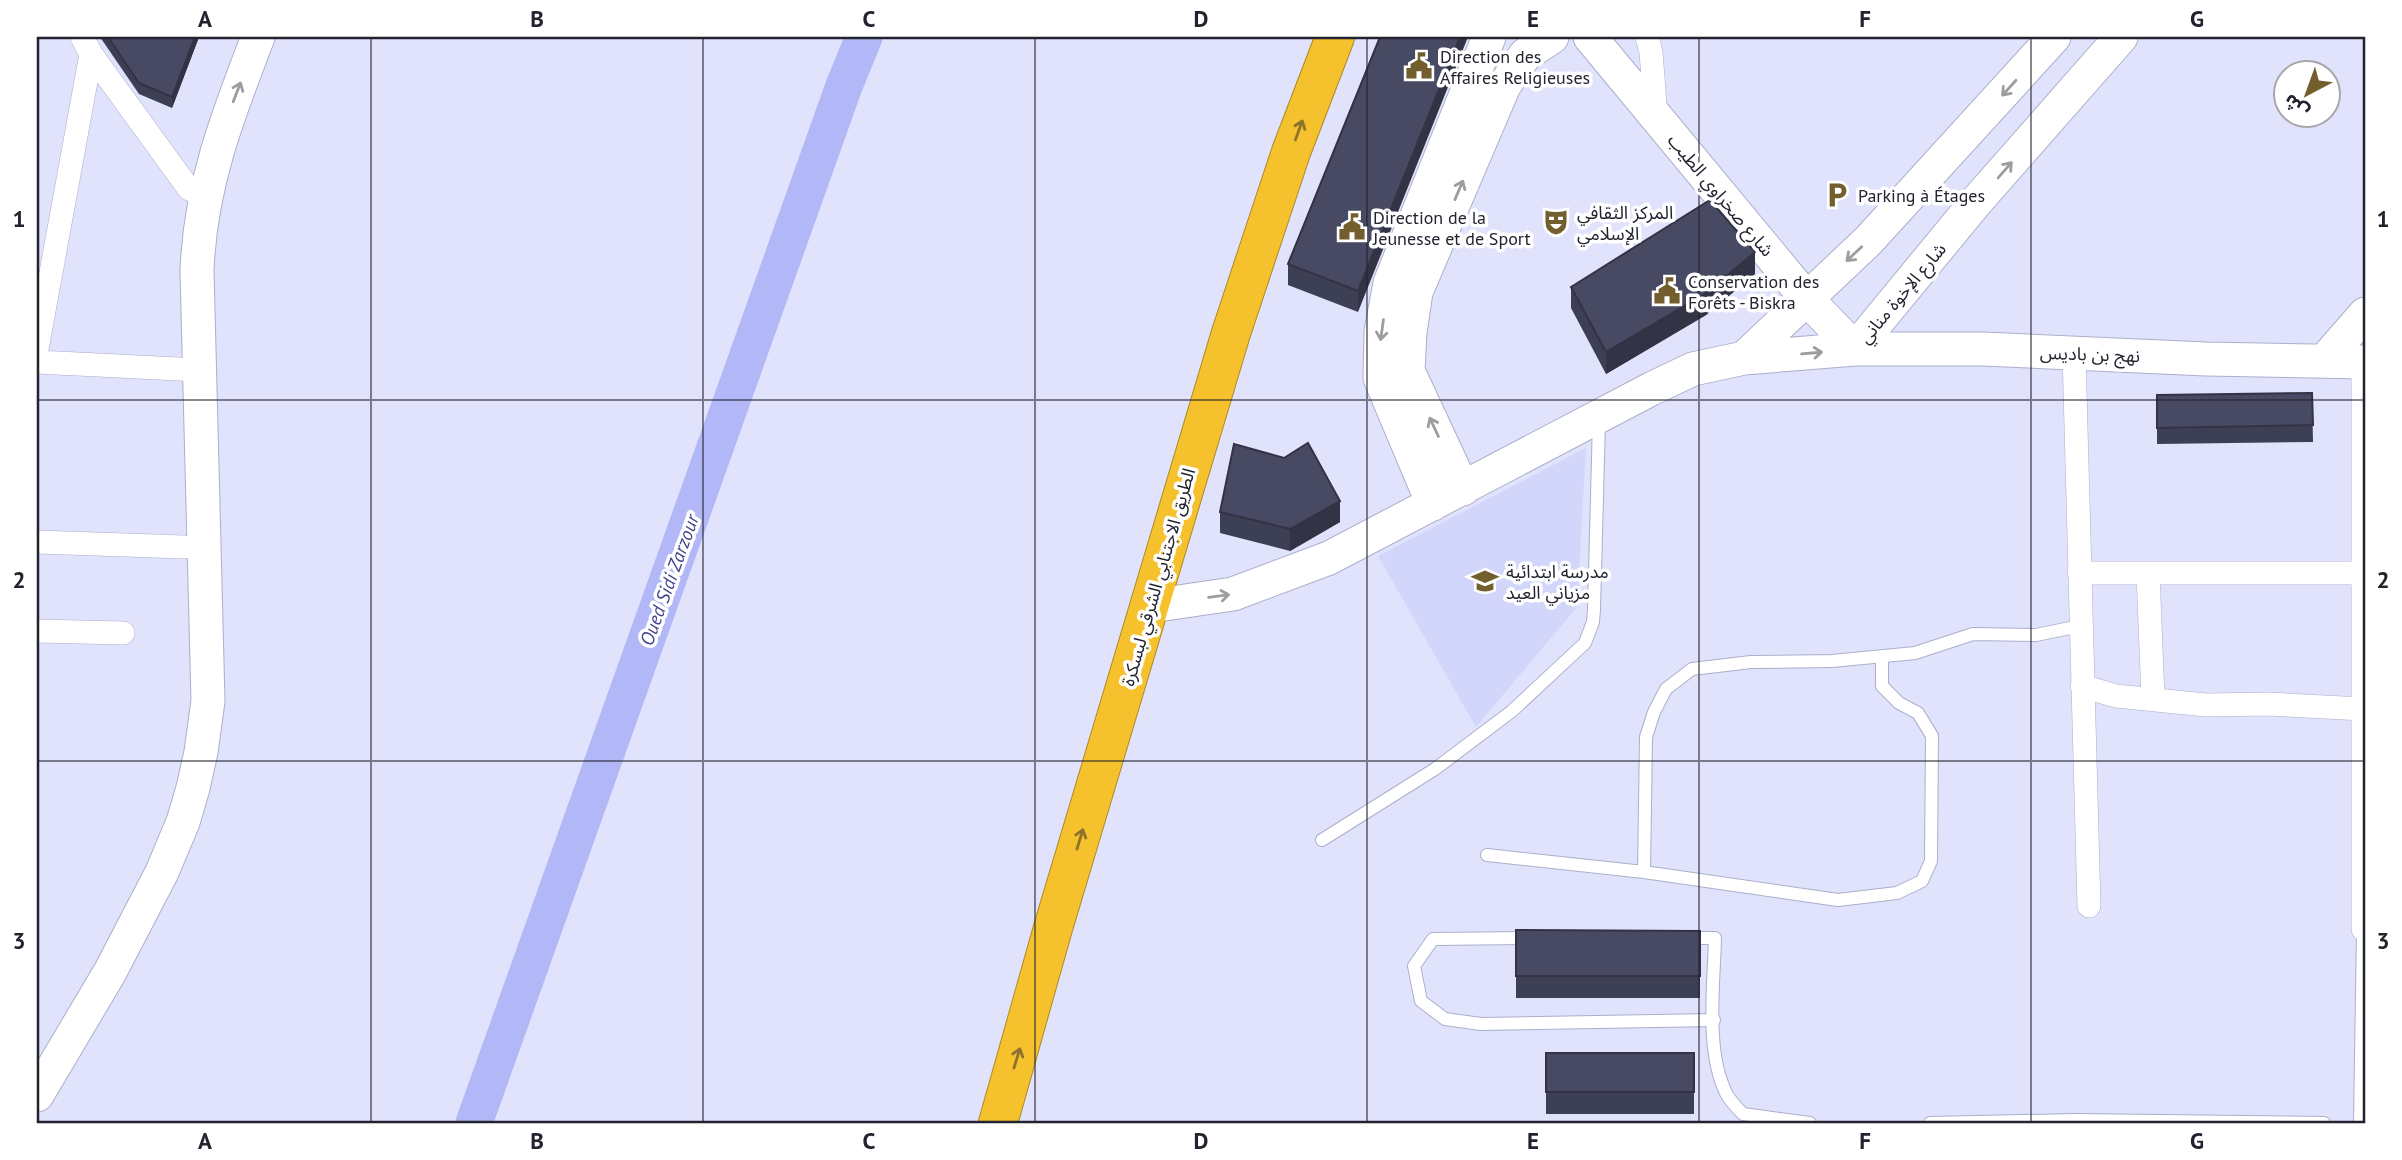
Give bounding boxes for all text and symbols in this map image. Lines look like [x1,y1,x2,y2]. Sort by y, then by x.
text: A [198,4,212,33]
text: B [530,4,544,33]
text: C [863,4,876,33]
text: D [1194,4,1208,33]
text: E [1527,4,1539,33]
text: F [1859,4,1871,33]
text: G [2190,4,2204,33]
place label: Direction des Affaires Religieuses [1440,45,1590,89]
public building icon: Direction des Affaires Religieuses [1404,51,1434,81]
north arrow [2272,60,2342,130]
one-way arrow [2001,78,2017,96]
one-way arrow [231,81,244,103]
text: ش [2278,89,2314,124]
one-way arrow [1294,120,1306,142]
street label: شارع صخراوي الطيب [1661,129,1779,263]
one-way arrow [1997,161,2013,179]
one-way arrow [1453,180,1466,202]
parking icon: Parking à Étages [1822,180,1852,210]
place label: Parking à Étages [1858,184,1985,207]
place label: المركز الثقافي الإسلامي [1577,201,1673,247]
text: 1 [12,204,26,233]
text: 1 [2376,204,2390,233]
place label: Direction de la Jeunesse et de Sport [1372,206,1531,250]
theatre icon: المركز الثقافي الإسلامي [1541,207,1571,237]
public building icon: Direction de la Jeunesse et de Sport [1337,212,1367,242]
street label: شارع الإخوة مناني [1853,238,1953,350]
one-way arrow [1846,246,1863,263]
place label: Conservation des Forêts - Biskra [1688,270,1819,314]
public building icon: Conservation des Forêts - Biskra [1652,276,1682,306]
one-way arrow [1375,318,1388,341]
street label: نهج بن باديس [2039,341,2140,369]
one-way arrow [1801,346,1823,359]
one-way arrow [1427,417,1440,438]
street label: الطريق الاجتنابي الشرقي لبسكرة [1116,465,1202,689]
water label: Oued Sidi Zarzour [634,510,704,649]
place label: مدرسة ابتدائية مزياني العيد [1506,560,1609,606]
text: 2 [12,565,26,594]
text: 2 [2376,565,2390,594]
school or university icon: مدرسة ابتدائية مزياني العيد [1470,566,1500,596]
one-way arrow [1207,590,1229,603]
one-way arrow [1075,829,1088,851]
text: 3 [12,926,26,955]
text: 3 [2376,926,2390,955]
one-way arrow [1011,1047,1024,1069]
text: A [198,1126,212,1155]
text: B [530,1126,544,1155]
text: C [863,1126,876,1155]
text: D [1194,1126,1208,1155]
text: E [1527,1126,1539,1155]
text: F [1859,1126,1871,1155]
text: G [2190,1126,2204,1155]

